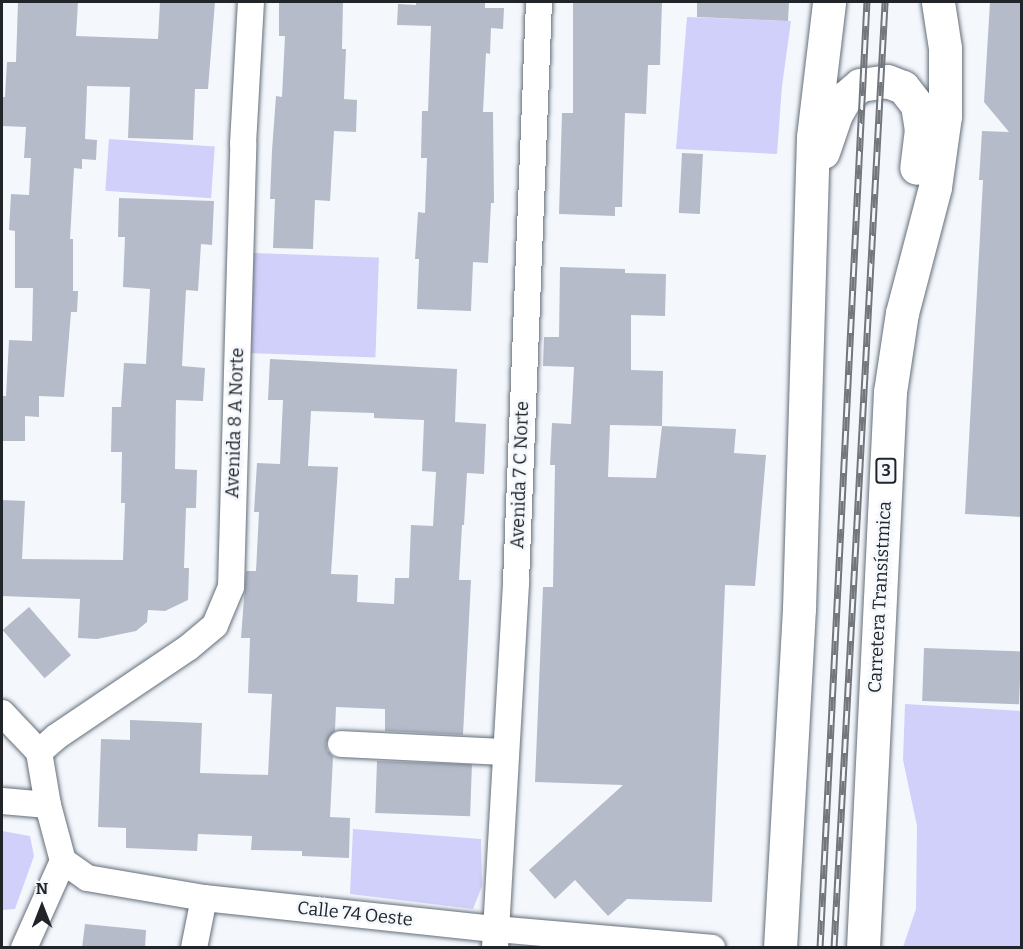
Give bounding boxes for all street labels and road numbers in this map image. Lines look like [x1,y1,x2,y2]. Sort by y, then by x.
street label: Avenida 8 A Norte [222,347,248,499]
street label: Avenida 7 C Norte [507,401,533,549]
road number: 3 [874,458,898,484]
street label: Carretera Transístmica [864,500,896,694]
street label: Calle 74 Oeste [296,897,414,931]

